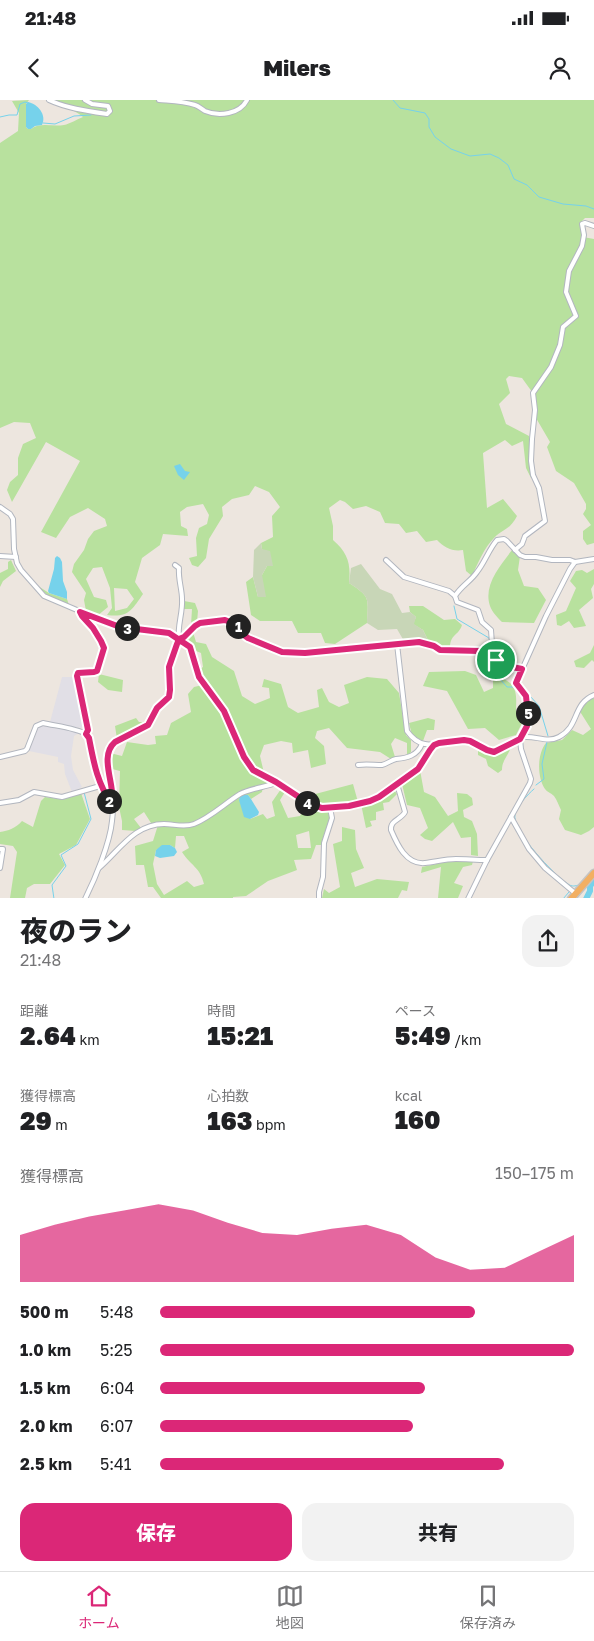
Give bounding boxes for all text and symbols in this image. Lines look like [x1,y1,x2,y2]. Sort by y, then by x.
text: 21:48 [25,6,77,29]
icon: back [20,54,48,82]
text: Milers [263,54,331,81]
icon: person [546,54,574,82]
pin: 1 [226,614,250,638]
pin: 3 [114,616,140,640]
text: 1 [235,618,242,635]
text: 3 [123,620,132,637]
pin [475,639,517,681]
icon: arrive [482,646,510,674]
pin: 5 [516,700,540,726]
text: 5 [524,705,533,722]
pin: 2 [96,788,122,814]
pin: 4 [294,790,320,816]
text: 2 [105,793,114,810]
text: 4 [303,795,312,812]
text: 夜のラン [20,914,132,947]
button: share [522,915,574,967]
text: 21:48 [20,950,61,970]
text: 距離 [20,1002,48,1019]
text: 時間 [207,1002,235,1019]
text: ペース [395,1002,436,1019]
text: 2.64 [20,1020,76,1051]
text: 15:21 [207,1020,273,1051]
text: 5:49 [395,1020,451,1051]
text: km [76,1031,100,1048]
text: /km [451,1031,481,1048]
text: 獲得標高 [20,1087,76,1104]
text: 心拍数 [207,1087,249,1104]
text: kcal [395,1087,422,1104]
text: 160 [395,1104,441,1135]
text: 29 [20,1105,52,1136]
text: 163 [207,1105,253,1136]
text: m [52,1116,68,1133]
text: bpm [253,1116,286,1133]
text: 150–175 m [495,1163,574,1183]
text: 獲得標高 [20,1166,84,1186]
text: 500 m [20,1302,69,1322]
text: 5:48 [100,1302,134,1322]
text: 1.0 km [20,1340,71,1360]
text: 5:25 [100,1340,133,1360]
text: 1.5 km [20,1378,70,1398]
text: 6:04 [100,1378,134,1398]
text: 2.0 km [20,1416,73,1436]
text: 6:07 [100,1416,133,1436]
text: 2.5 km [20,1454,72,1474]
text: 5:41 [100,1454,132,1474]
button: 保存 [20,1503,292,1561]
button: 共有 [302,1503,574,1561]
tab: ホーム [78,1582,120,1632]
tab: 地図 [276,1582,304,1632]
tab: 保存済み [460,1582,516,1632]

